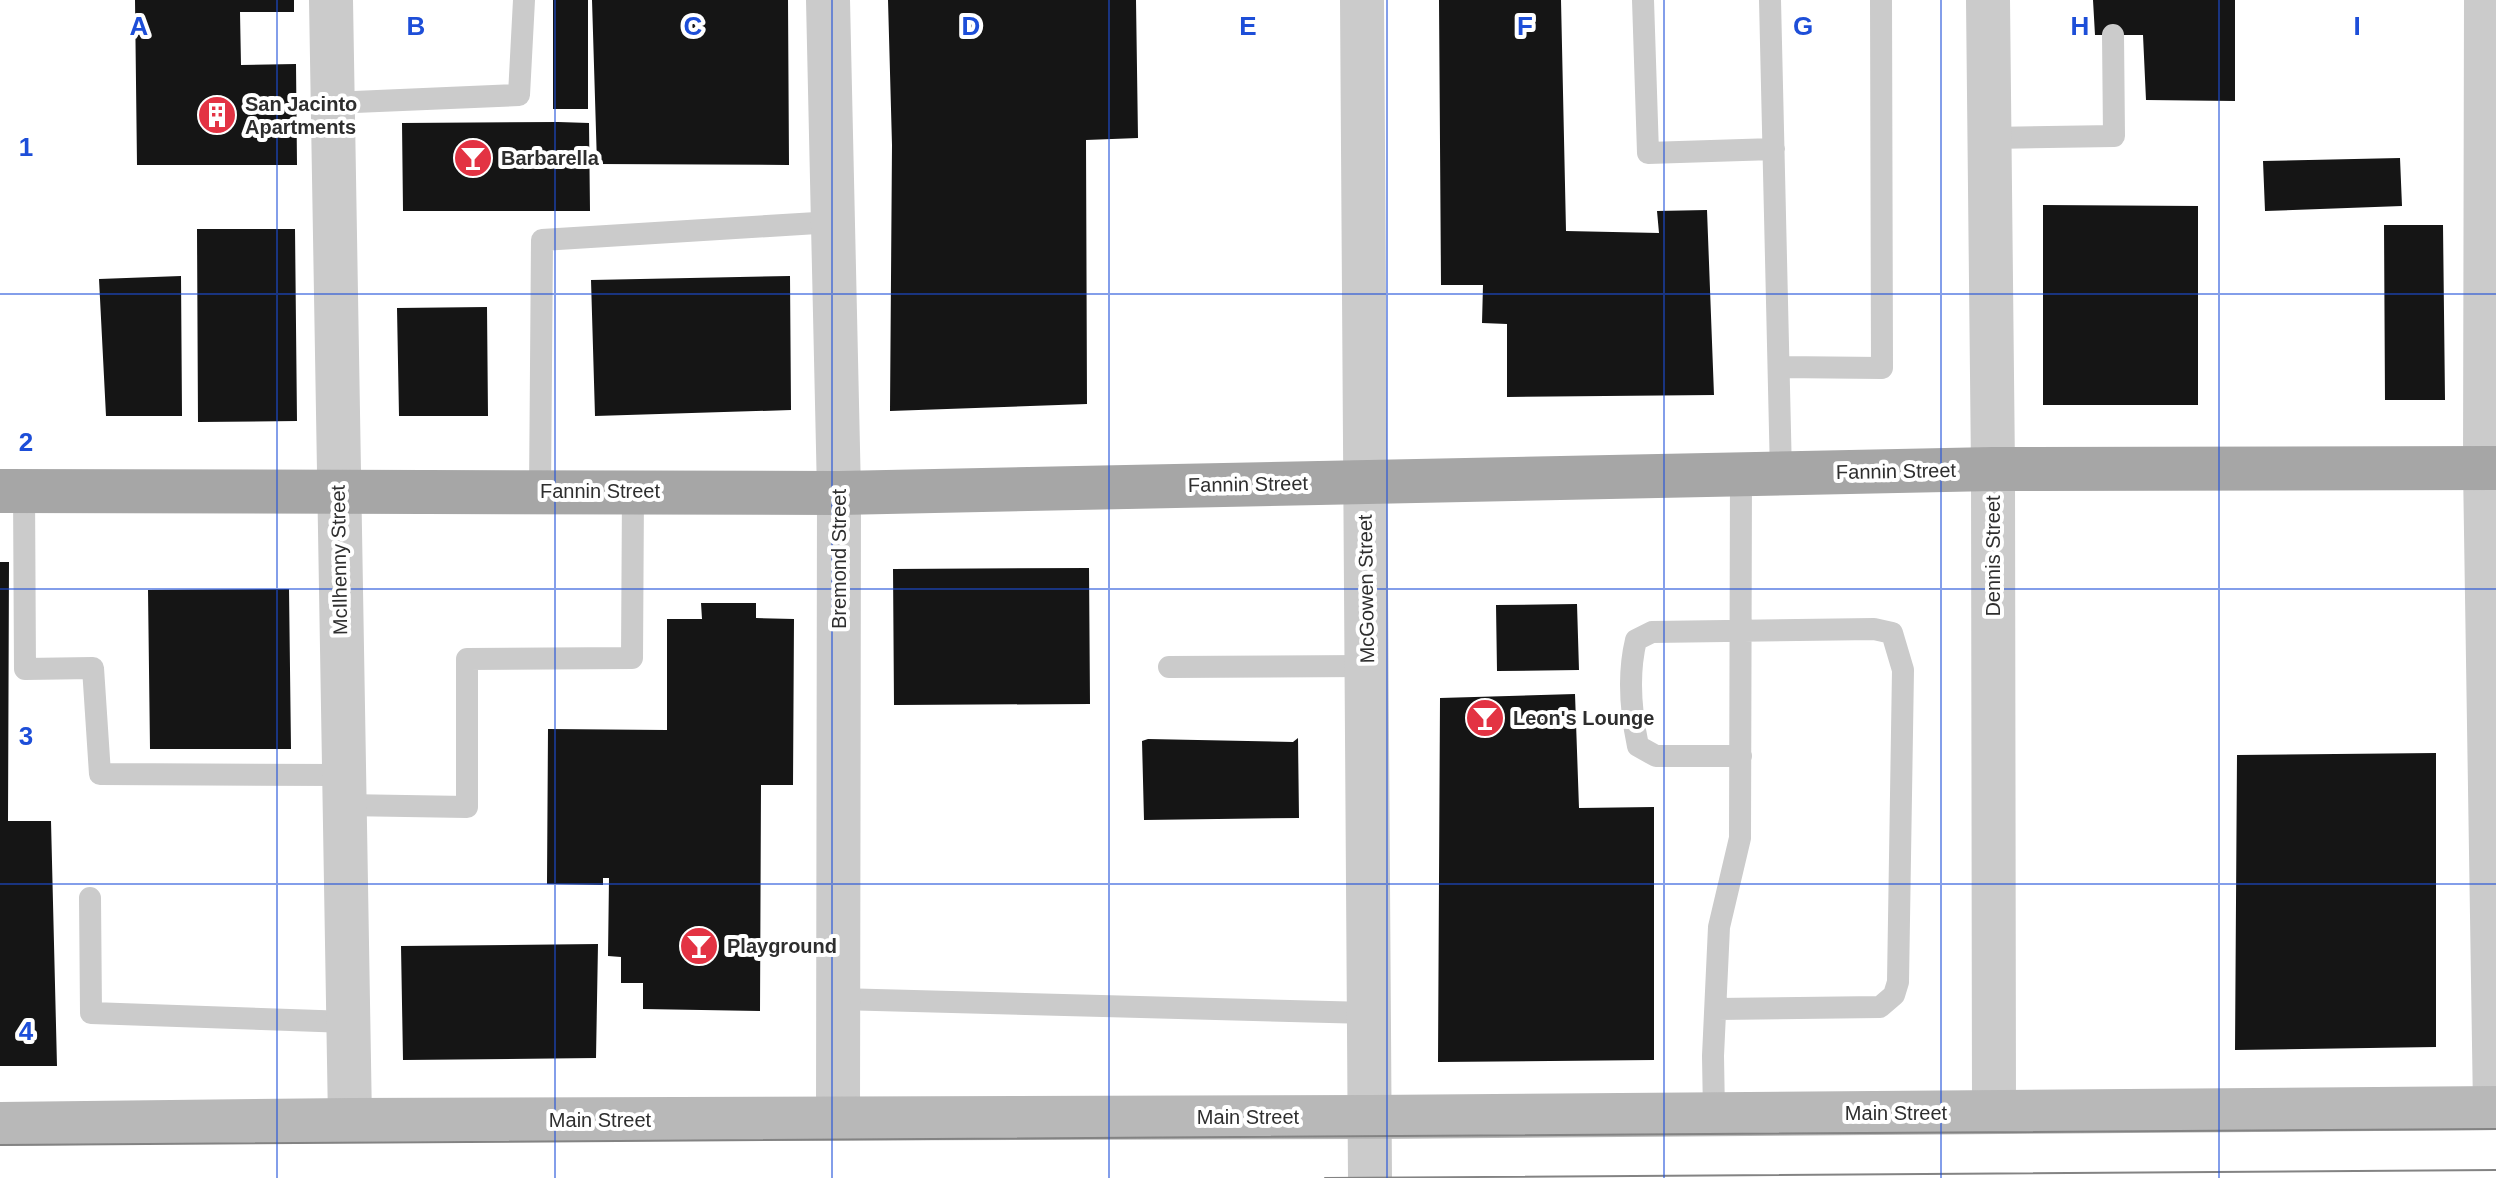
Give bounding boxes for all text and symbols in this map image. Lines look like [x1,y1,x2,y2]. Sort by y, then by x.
text: A [130,11,149,41]
text: B [407,11,425,41]
text: C [684,11,703,41]
text: D [962,11,980,41]
text: E [1239,11,1257,41]
text: F [1517,11,1533,41]
text: G [1793,11,1813,41]
text: H [2071,11,2089,41]
text: I [2353,11,2361,41]
place label: San Jacinto Apartments [245,93,357,138]
building icon: San Jacinto Apartments [196,94,238,136]
text: 1 [19,132,33,162]
bar icon: Barbarella [452,137,494,179]
place label: Barbarella [501,147,600,169]
text: 2 [19,427,33,457]
street label: Fannin Street [1836,459,1957,483]
street label: Fannin Street [1188,472,1309,496]
street label: Fannin Street [540,480,660,502]
street label: McIlhenny Street [327,484,351,635]
street label: Bremond Street [828,489,850,629]
street label: Dennis Street [1982,495,2004,617]
street label: McGowen Street [1354,514,1378,664]
bar icon: Leon's Lounge [1464,697,1506,739]
place label: Leon's Lounge [1513,707,1654,729]
text: 3 [19,721,33,751]
bar icon: Playground [678,925,720,967]
place label: Playground [727,935,837,957]
text: 4 [19,1016,34,1046]
street label: Main Street [1845,1102,1948,1124]
street label: Main Street [1197,1106,1300,1128]
street label: Main Street [549,1109,652,1131]

